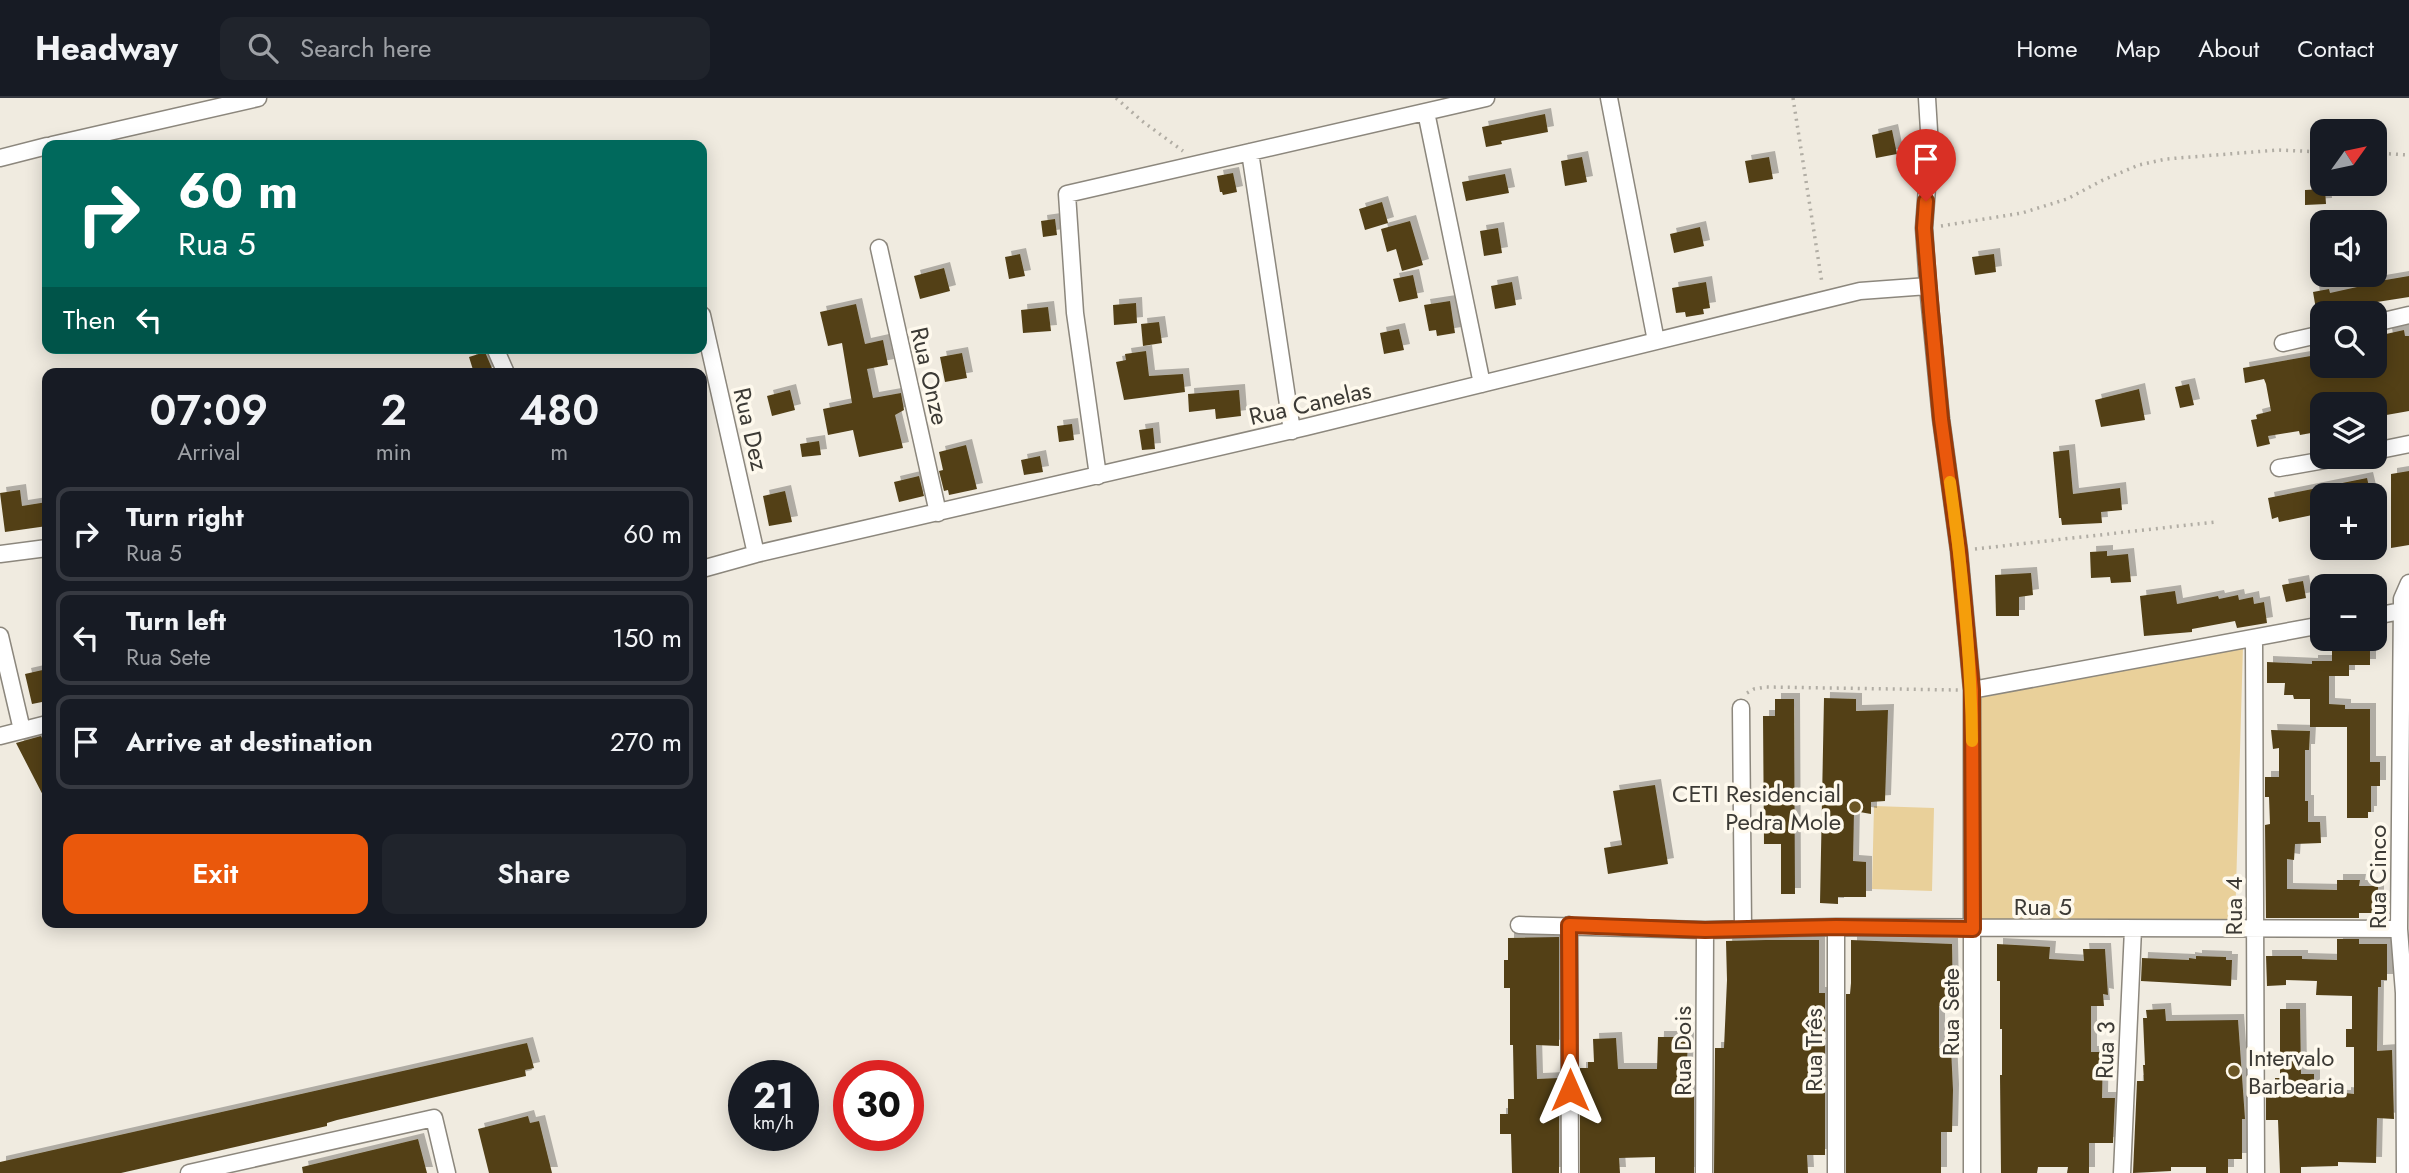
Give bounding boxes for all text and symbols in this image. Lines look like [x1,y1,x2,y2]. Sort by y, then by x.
search box [220,17,710,80]
text: Headway [35,25,178,72]
icon: search [244,29,282,67]
text: Search here [300,29,431,67]
text: Home [2016,31,2078,66]
text: Map [2116,31,2160,66]
text: About [2198,31,2259,66]
text: Contact [2297,31,2374,66]
north arrow [2310,119,2387,196]
map controls [2310,119,2387,651]
pin [1896,129,1956,201]
icon: arrive [1907,140,1945,178]
text: 60 m [178,156,298,226]
icon: right [63,168,154,259]
button: sound [2310,210,2387,287]
text: Rua 5 [178,221,256,267]
text: Then [63,301,116,339]
icon: left [130,301,168,339]
button: search [2310,301,2387,378]
street label: Rua Onze [902,324,958,428]
street label: Rua Canelas [1245,372,1375,434]
text: 07:09 [150,380,268,441]
text: 2 [380,380,407,441]
text: 480 [519,380,599,441]
street label: Rua Dez [724,384,778,474]
button: layers [2310,392,2387,469]
text: Arrival [177,435,241,469]
text: min [376,435,412,469]
text: m [550,435,568,469]
button: + [2310,483,2387,560]
text: Turn right [126,498,244,536]
icon: right [67,515,105,553]
text: 60 m [623,515,682,553]
text: Rua 5 [126,536,182,570]
button: − [2310,574,2387,651]
text: Turn left [126,602,226,640]
icon: left [67,619,105,657]
text: 150 m [612,619,682,657]
text: Rua Sete [126,640,211,674]
icon: arrive [67,723,105,761]
text: Arrive at destination [126,723,373,761]
text: 270 m [610,723,682,761]
place label: CETI Residencial Pedra Mole [1672,776,1841,839]
marker: CETI Residencial Pedra Mole [1847,799,1863,815]
street label: Rua Cinco [2360,825,2395,929]
button: Exit [63,834,368,914]
button: Share [382,834,686,914]
street label: Rua 4 [2216,877,2251,935]
street label: Rua 5 [2014,889,2072,924]
street label: Rua Sete [1933,968,1968,1056]
street label: Rua Dois [1665,1006,1700,1096]
street label: Rua Três [1796,1008,1831,1092]
street label: Rua 3 [2087,1020,2123,1080]
place label: Intervalo Barbearia [2248,1040,2345,1103]
position arrow [1533,1053,1607,1127]
speed limit sign: 30 [833,1060,924,1151]
marker: Intervalo Barbearia [2226,1063,2242,1079]
text: 21 [753,1071,794,1121]
text: km/h [753,1110,794,1136]

